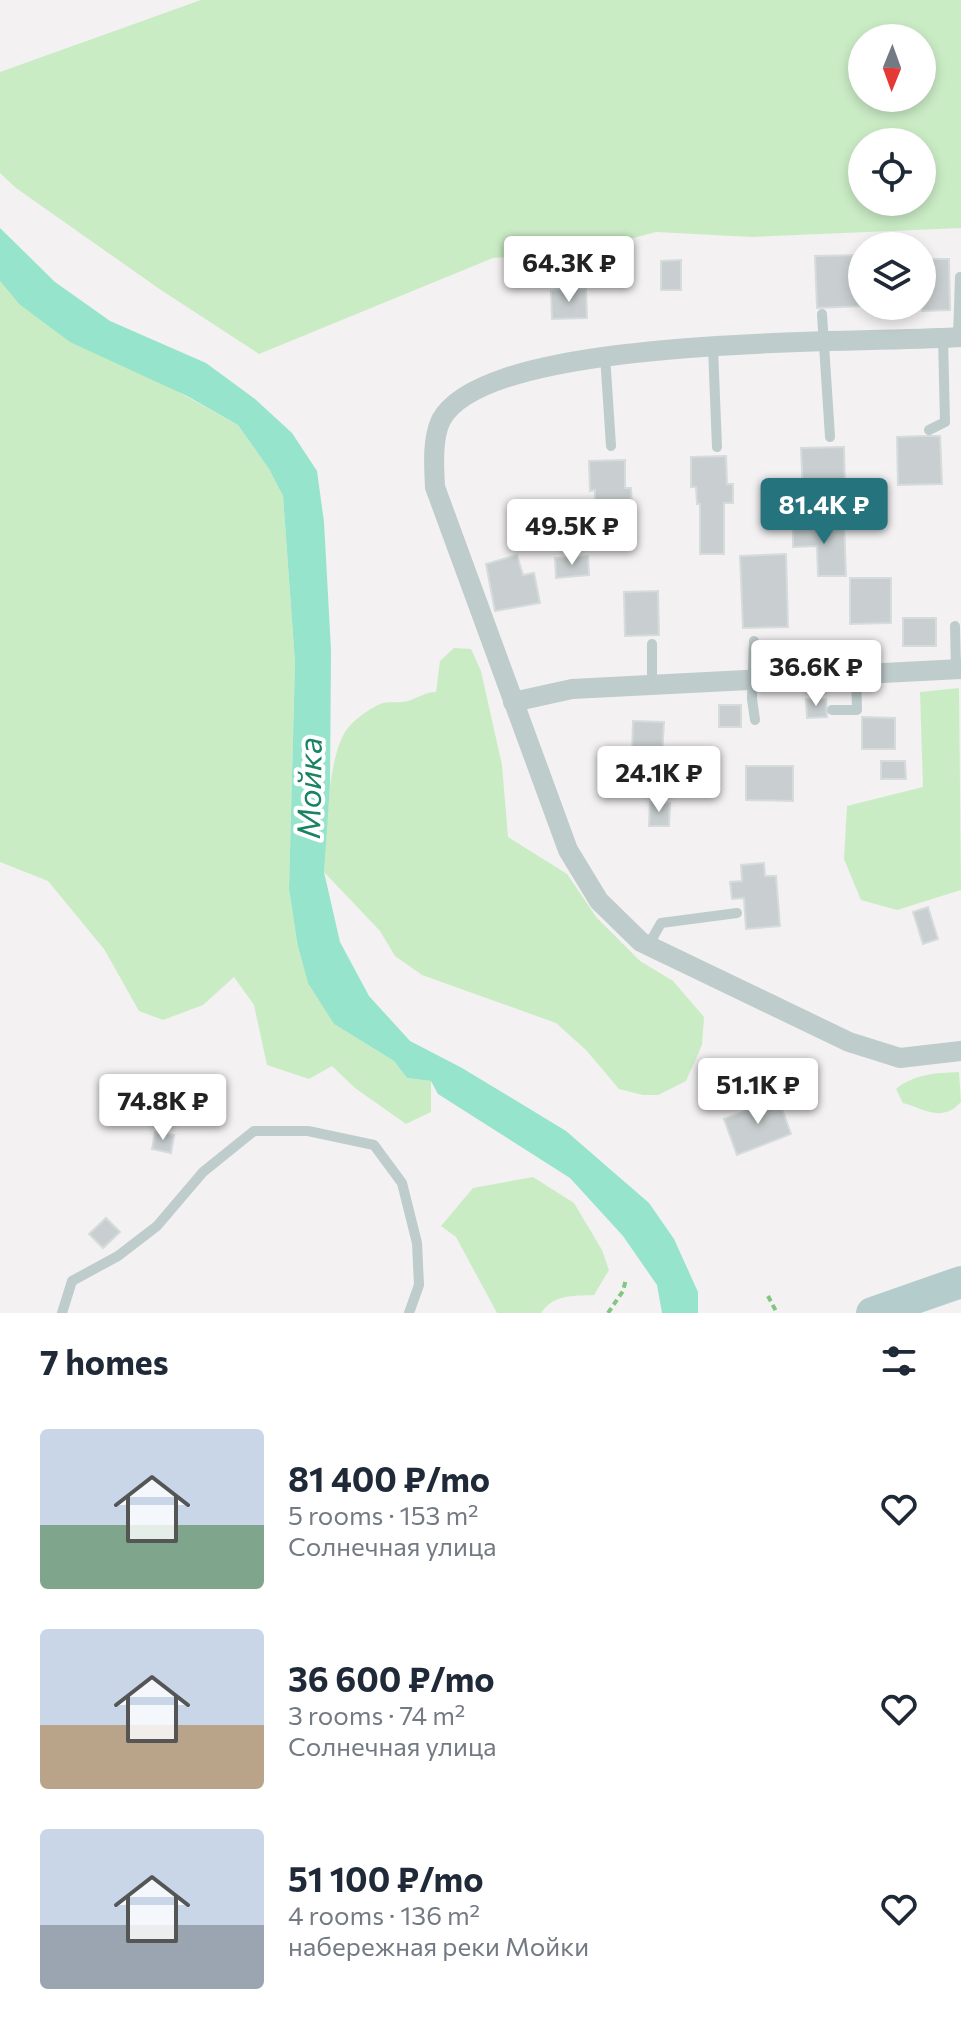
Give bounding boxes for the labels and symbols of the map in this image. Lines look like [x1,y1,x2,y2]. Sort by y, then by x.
north arrow [848,24,936,112]
pin: 64.3K ₽ [495,236,643,304]
pin: 81.4K ₽ [750,478,898,546]
pin: 49.5K ₽ [498,499,646,567]
pin: 36.6K ₽ [742,640,890,708]
water label: Мойка [287,737,329,839]
pin: 24.1K ₽ [585,746,733,814]
pin: 51.1K ₽ [684,1058,832,1126]
pin: 74.8K ₽ [89,1074,237,1142]

